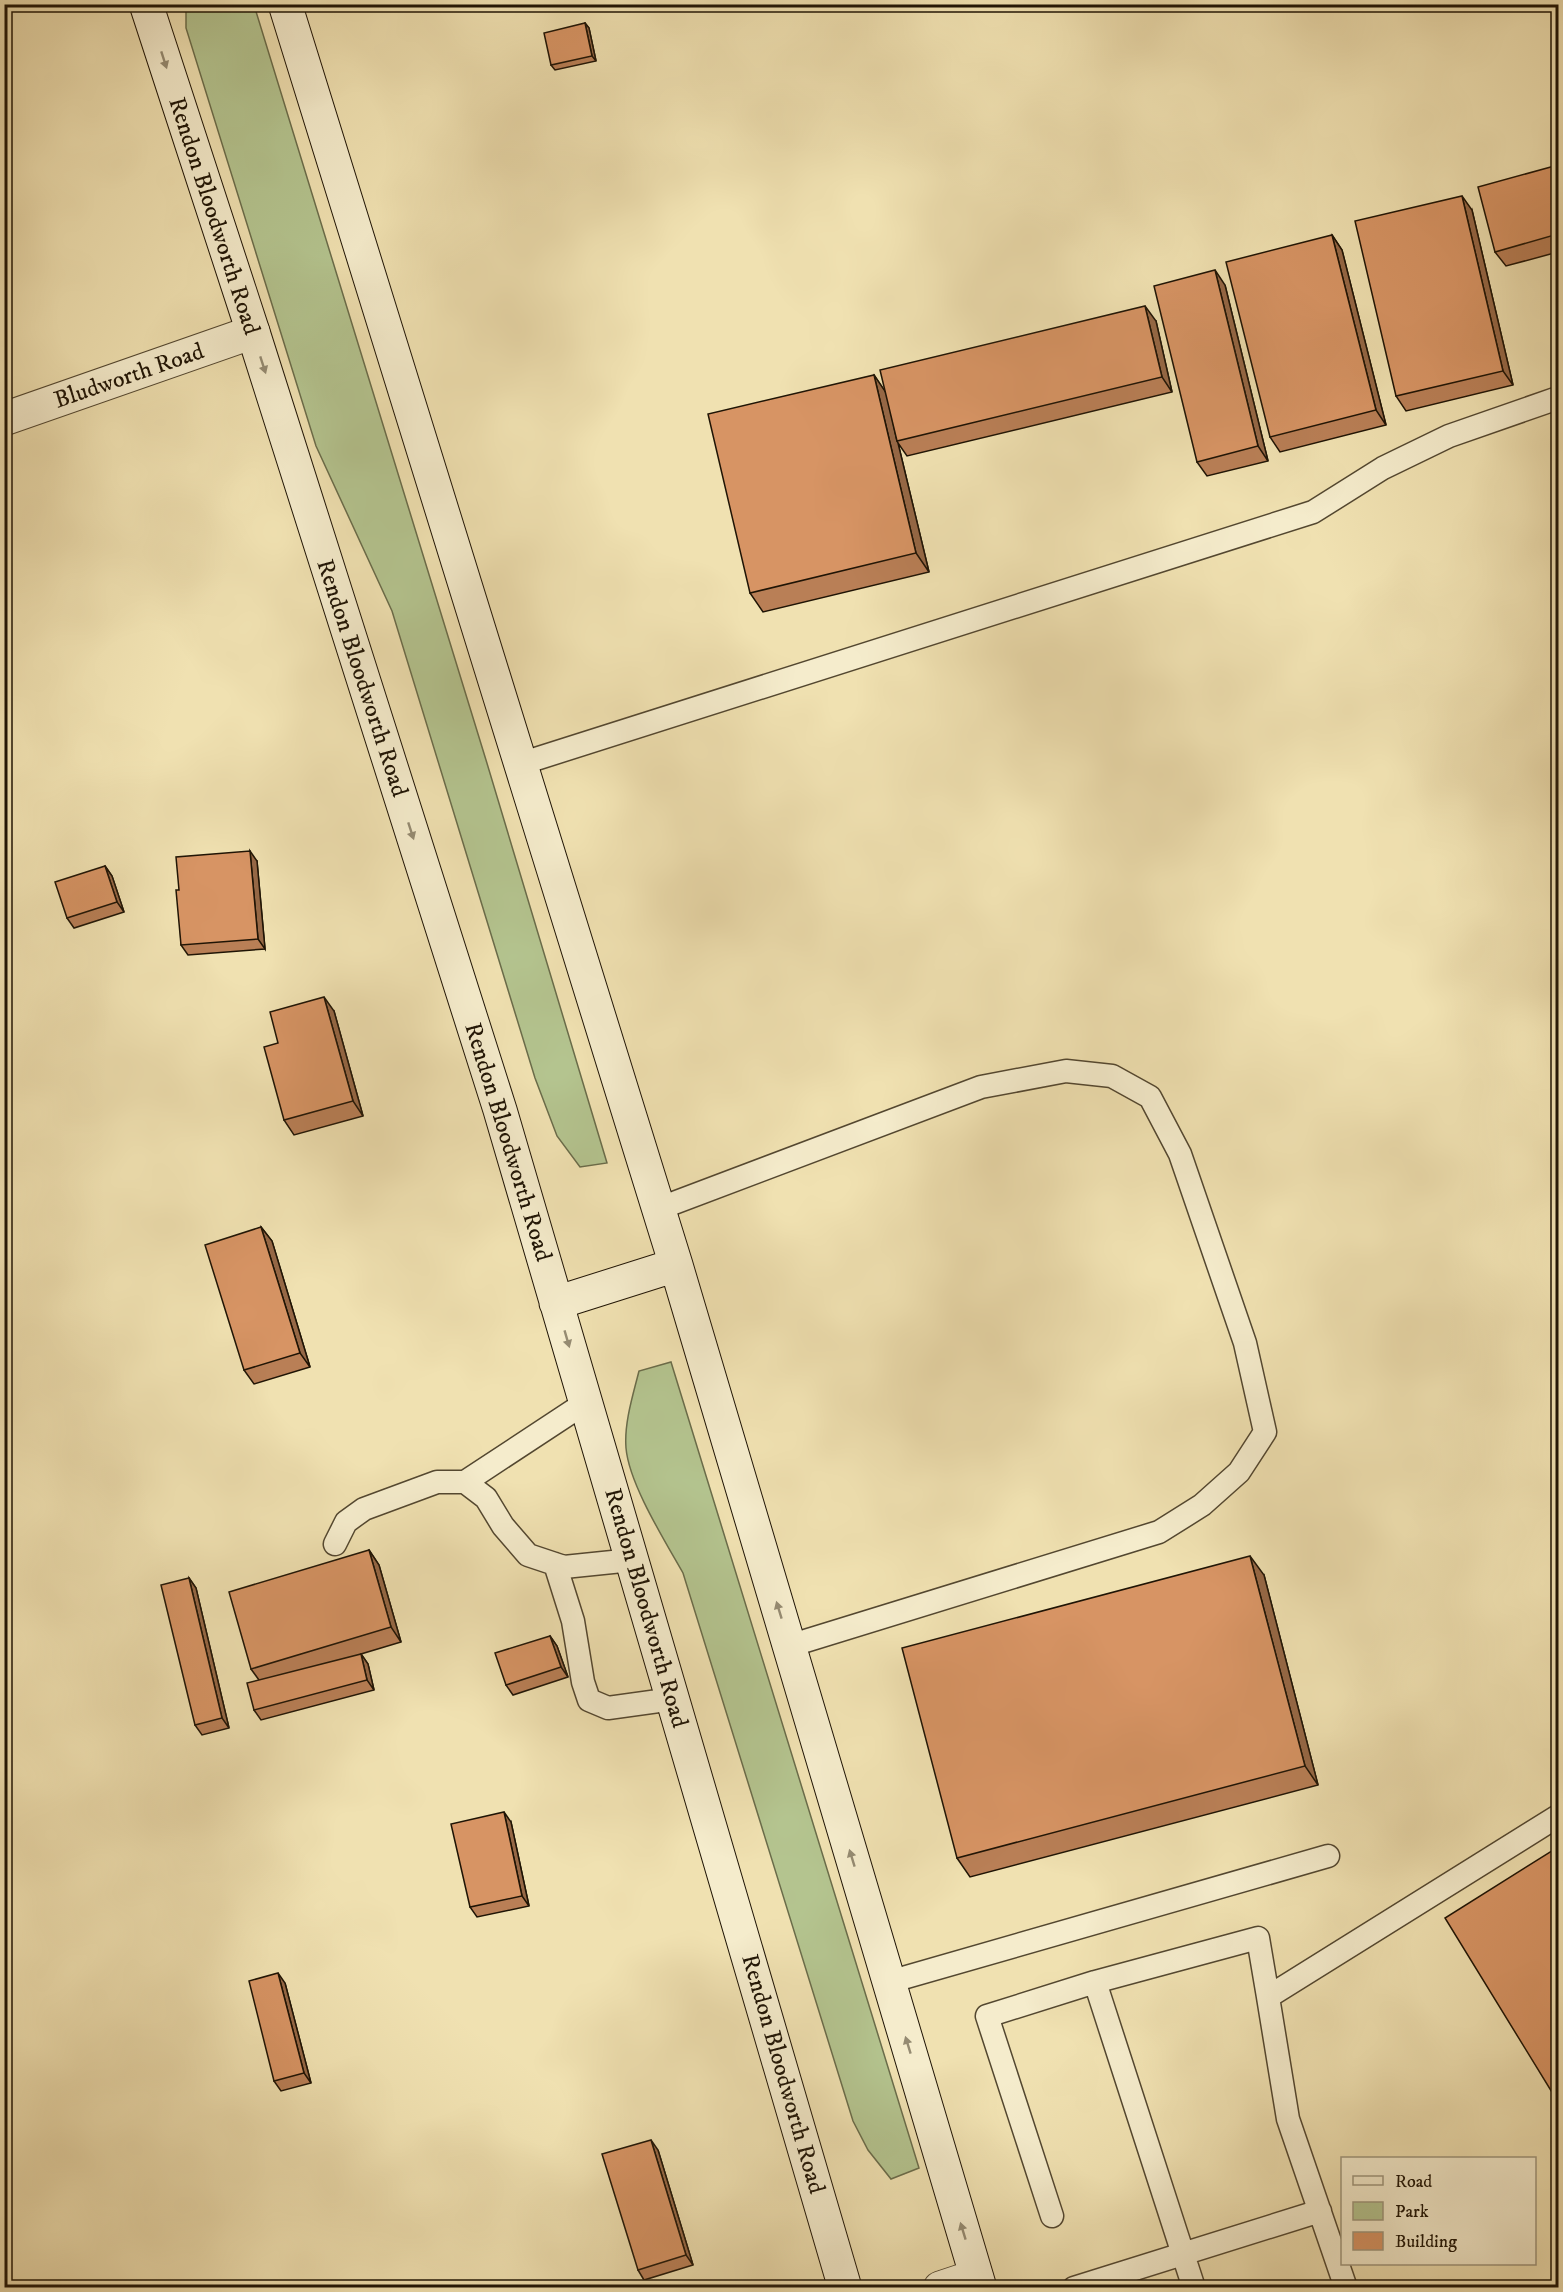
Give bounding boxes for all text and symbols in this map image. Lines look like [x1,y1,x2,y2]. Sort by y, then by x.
one-way arrow [160,51,169,69]
street label: Rendon Bloodworth Road [161,93,267,339]
street label: Bludworth Road [50,336,208,416]
one-way arrow [259,356,268,374]
street label: Rendon Bloodworth Road [309,555,415,801]
one-way arrow [407,822,416,840]
street label: Rendon Bloodworth Road [457,1019,559,1265]
one-way arrow [563,1330,572,1348]
street label: Rendon Bloodworth Road [597,1485,695,1731]
one-way arrow [774,1601,783,1619]
one-way arrow [847,1849,856,1867]
street label: Rendon Bloodworth Road [734,1951,832,2197]
one-way arrow [903,2035,912,2053]
legend [1341,2157,1536,2265]
text: Road [1395,2171,1432,2193]
text: Park [1395,2201,1429,2223]
one-way arrow [958,2222,967,2240]
text: Building [1395,2231,1457,2253]

